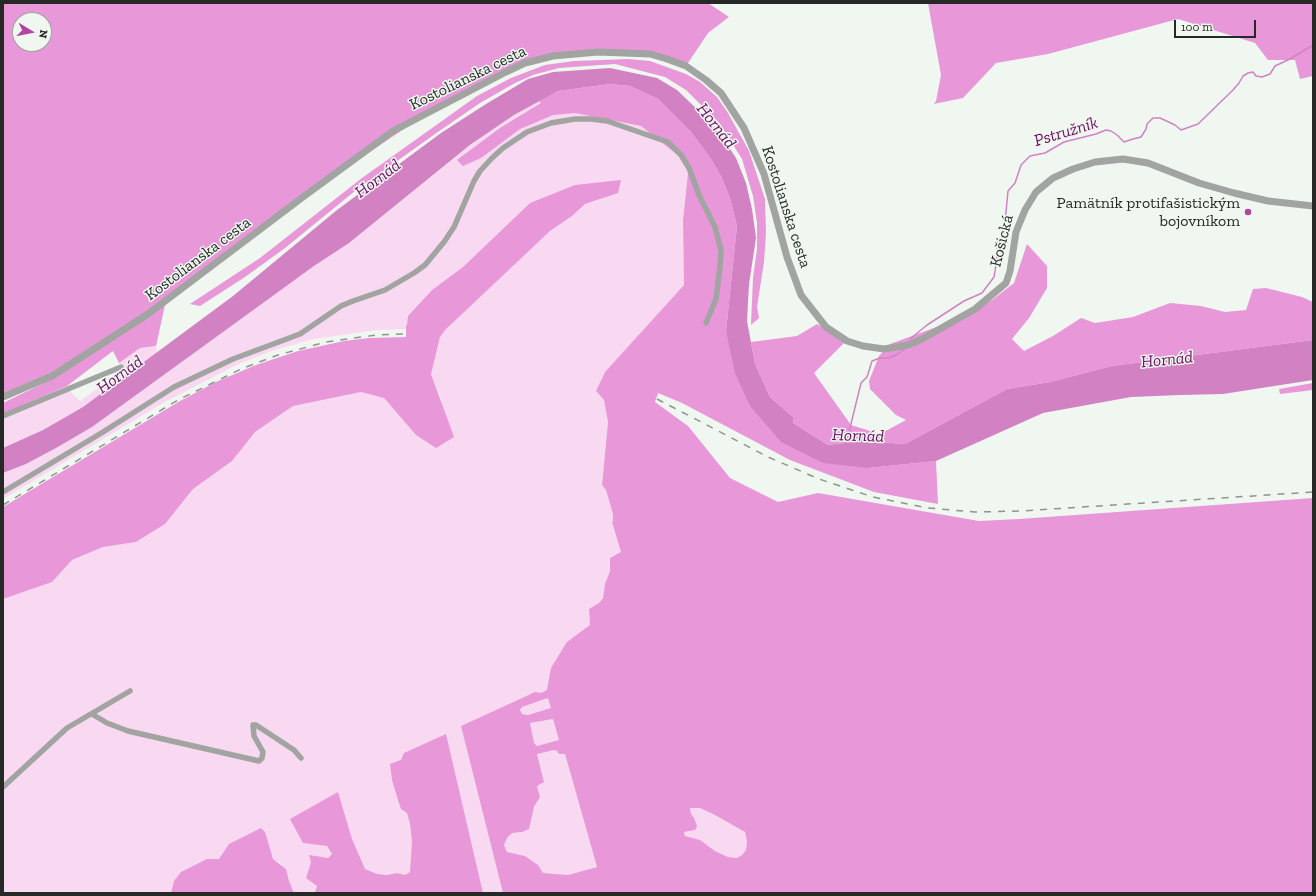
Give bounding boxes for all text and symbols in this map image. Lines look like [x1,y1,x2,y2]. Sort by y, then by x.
north arrow [12,12,52,52]
scale bar [1176,12,1258,38]
text: 100 m [1181,20,1213,34]
text: N [36,29,50,39]
street label: Kostolianska cesta [407,41,529,115]
water label: Hornád [692,99,740,153]
water label: Pstružník [1032,113,1100,151]
street label: Kostolianska cesta [757,144,815,270]
water label: Hornád [351,155,405,203]
place label: Pamätník protifašistickým bojovníkom [1057,193,1240,231]
marker: Pamätník protifašistickým bojovníkom [1243,207,1253,217]
street label: Kostolianska cesta [141,213,255,305]
street label: Košická [986,213,1018,269]
water label: Hornád [1140,347,1194,373]
water label: Hornád [93,351,147,399]
water label: Hornád [832,425,884,447]

